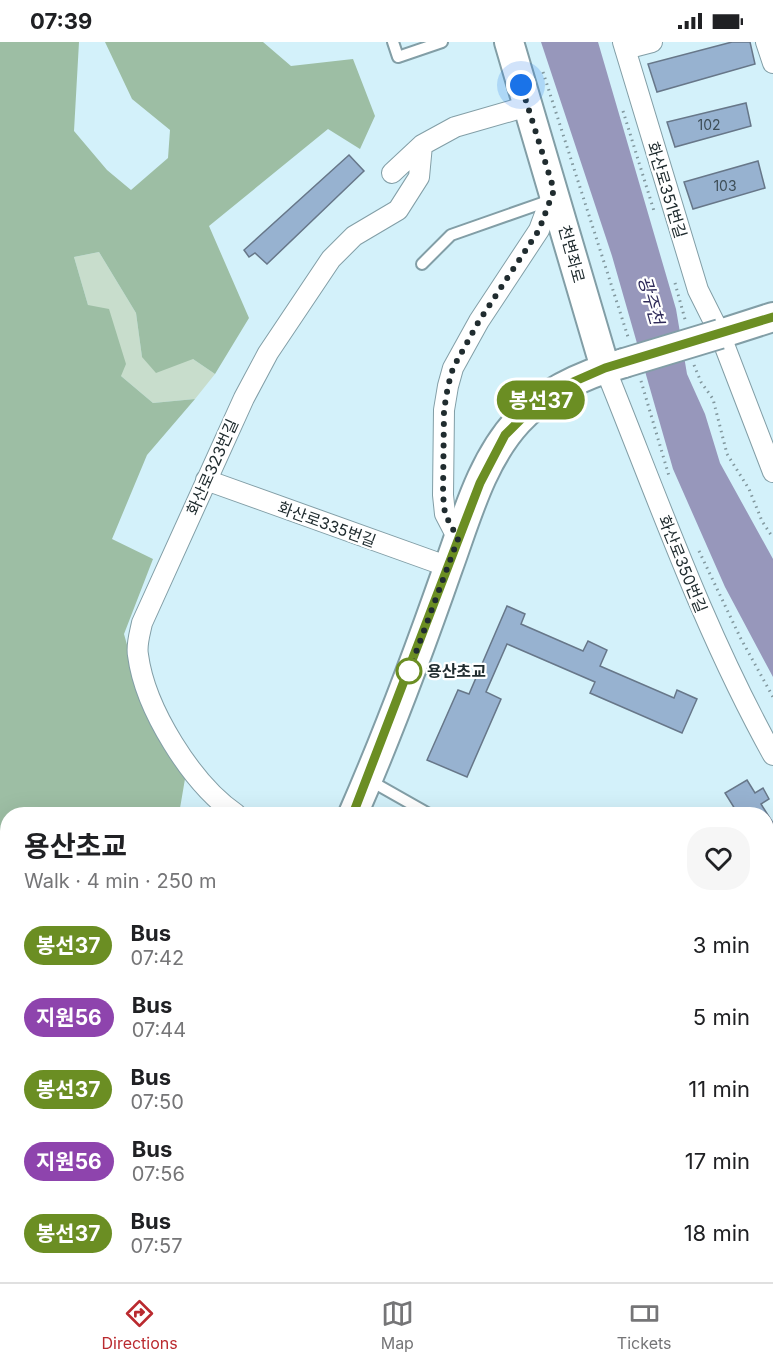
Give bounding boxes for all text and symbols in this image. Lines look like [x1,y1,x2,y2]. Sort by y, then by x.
text: 07:39 [30,8,92,34]
your location [506,70,536,100]
house number: 102 [697,116,721,133]
street label: 화산로351번길 [643,139,691,241]
house number: 103 [713,177,737,194]
street label: 천변좌로 [555,223,589,285]
water label: 광주천 [634,273,669,329]
line badge: 봉선37 [499,380,583,420]
text: 봉선37 [509,388,573,413]
street label: 화산로323번길 [182,416,242,518]
street label: 화산로335번길 [275,497,379,551]
street label: 화산로350번길 [654,512,712,616]
marker: 용산초교 [396,658,422,684]
place label: 용산초교 [427,661,486,681]
button: heart [687,827,750,890]
text: 용산초교 [24,829,127,863]
text: Walk · 4 min · 250 m [24,869,217,893]
text: Bus [130,920,171,946]
text: 3 min [693,932,750,958]
text: 봉선37 [36,933,100,958]
text: 07:42 [130,946,184,970]
text: Bus [132,992,172,1018]
text: 5 min [693,1004,750,1030]
text: 지원56 [36,1005,102,1030]
text: 07:44 [132,1018,186,1042]
text: Bus [130,1064,171,1090]
text: 11 min [688,1076,750,1102]
text: 봉선37 [36,1077,100,1102]
text: 07:50 [130,1090,184,1114]
text: Bus [132,1136,172,1162]
text: 17 min [685,1148,750,1174]
text: 지원56 [36,1149,102,1174]
text: 07:56 [132,1162,185,1186]
text: Bus [130,1208,171,1234]
text: 18 min [684,1220,750,1246]
text: 봉선37 [36,1221,100,1246]
text: 07:57 [130,1234,183,1258]
tab: Directions [101,1297,178,1353]
tab: Map [381,1297,414,1353]
tab: Tickets [617,1297,671,1353]

